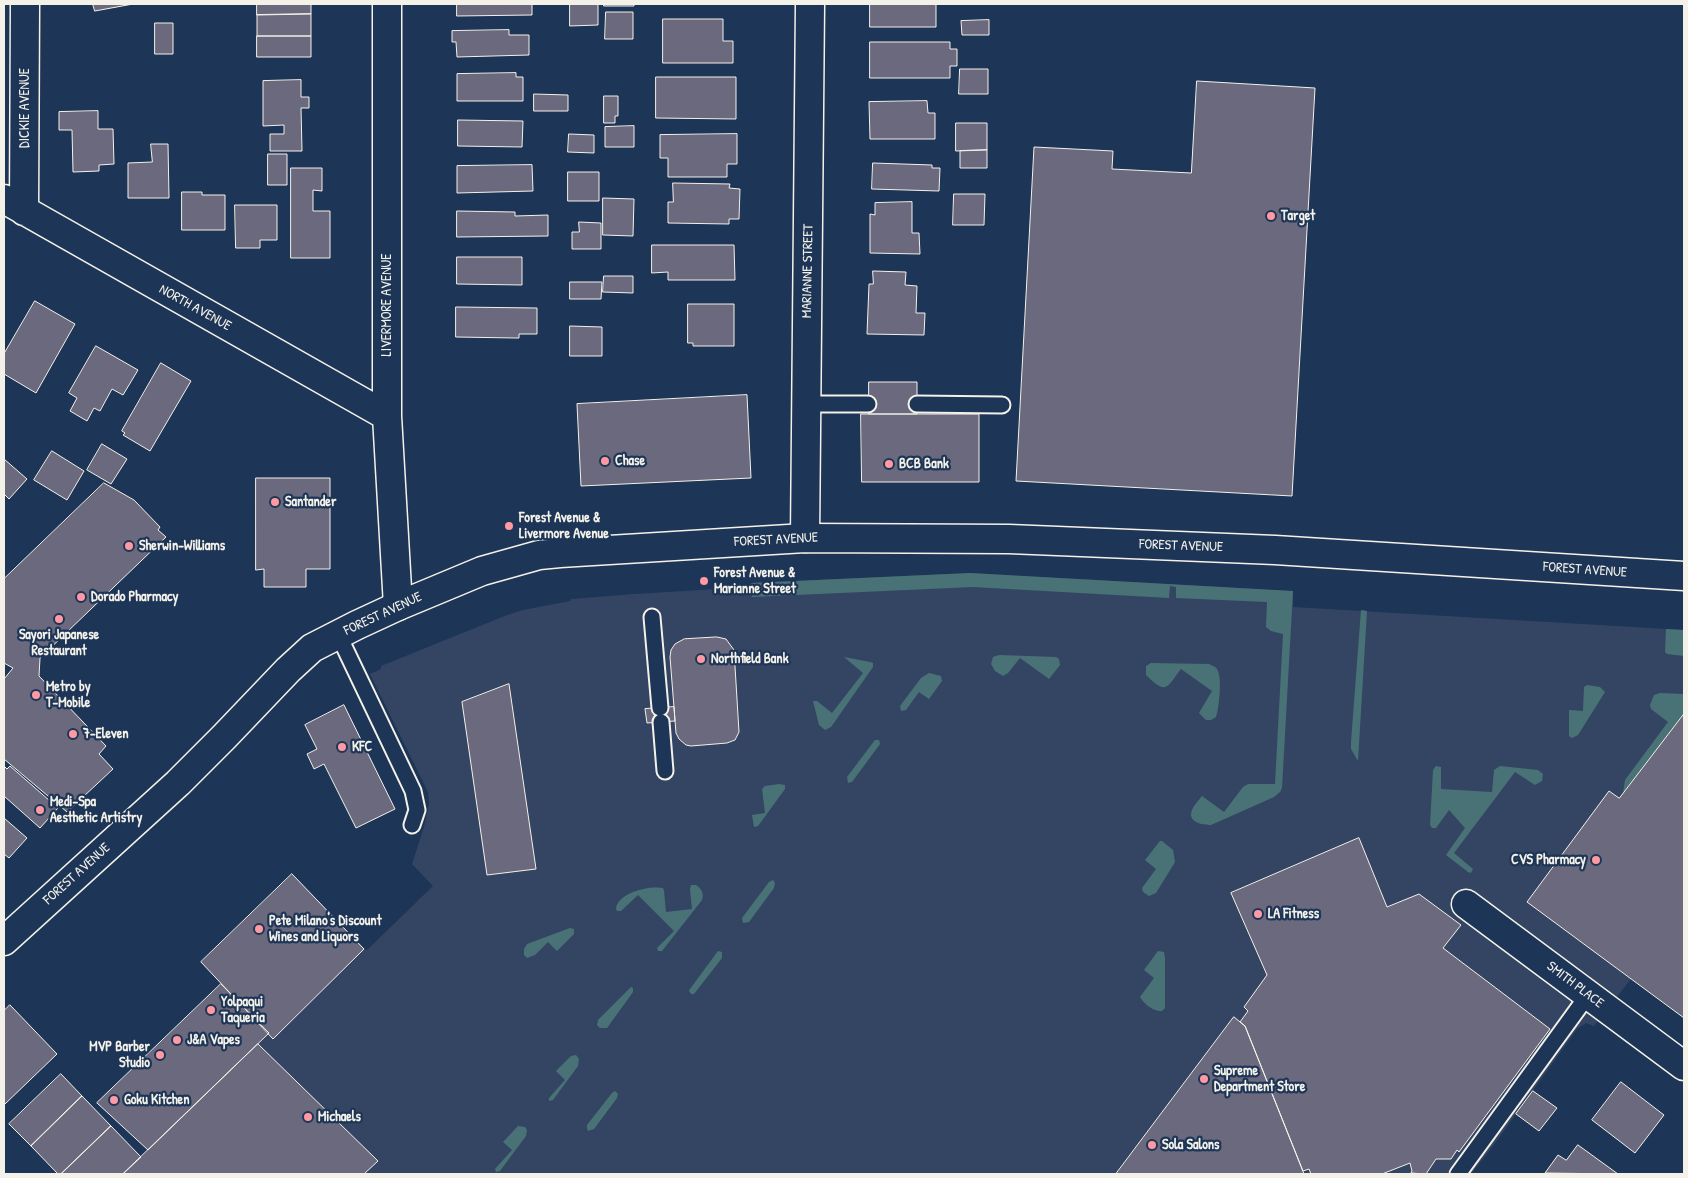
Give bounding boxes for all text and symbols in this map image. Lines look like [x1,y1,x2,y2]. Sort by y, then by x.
street label: DICKIE AVENUE [17,68,33,148]
place label: Target [1281,208,1315,224]
marker: Target [1265,210,1277,222]
street label: MARIANNE STREET [799,224,817,318]
street label: LIVERMORE AVENUE [379,253,395,357]
street label: NORTH AVENUE [156,281,234,335]
place label: Chase [615,453,645,469]
marker: Chase [599,455,611,467]
place label: BCB Bank [899,456,949,472]
marker: BCB Bank [883,458,895,470]
place label: Santander [285,494,336,510]
marker: Santander [269,496,281,508]
place label: Forest Avenue & Livermore Avenue [519,510,609,542]
marker: Forest Avenue & Livermore Avenue [503,520,515,532]
street label: FOREST AVENUE [734,529,818,551]
street label: FOREST AVENUE [1139,536,1223,556]
place label: Sherwin-Williams [139,538,225,554]
marker: Sherwin-Williams [123,540,135,552]
street label: FOREST AVENUE [1543,559,1627,581]
place label: Forest Avenue & Marianne Street [714,565,796,598]
marker: Forest Avenue & Marianne Street [698,575,710,587]
place label: Dorado Pharmacy [91,589,178,605]
street label: FOREST AVENUE [341,589,425,639]
marker: Dorado Pharmacy [75,591,87,603]
marker: Sayori Japanese Restaurant [53,613,65,625]
place label: Sayori Japanese Restaurant [19,627,99,660]
place label: Northfield Bank [711,651,788,667]
marker: Northfield Bank [695,653,707,665]
place label: Metro by T-Mobile [46,679,91,712]
marker: Metro by T-Mobile [30,689,42,701]
place label: 7-Eleven [83,726,129,742]
marker: 7-Eleven [67,728,79,740]
place label: KFC [352,739,372,755]
marker: KFC [336,741,348,753]
place label: Medi-Spa Aesthetic Artistry [50,794,142,826]
marker: Medi-Spa Aesthetic Artistry [34,804,46,816]
street label: FOREST AVENUE [40,840,114,908]
place label: CVS Pharmacy [1511,852,1586,868]
marker: CVS Pharmacy [1590,854,1602,866]
place label: LA Fitness [1268,906,1319,922]
marker: LA Fitness [1252,908,1264,920]
place label: Pete Milano's Discount Wines and Liquors [269,913,381,946]
marker: Pete Milano's Discount Wines and Liquors [253,923,265,935]
street label: SMITH PLACE [1543,958,1607,1012]
place label: Yolpaqui Taqueria [221,994,265,1026]
marker: Yolpaqui Taqueria [205,1004,217,1016]
place label: J&A Vapes [187,1032,240,1048]
marker: J&A Vapes [171,1034,183,1046]
place label: MVP Barber Studio [89,1039,150,1072]
marker: MVP Barber Studio [154,1049,166,1061]
place label: Supreme Department Store [1214,1063,1305,1096]
marker: Supreme Department Store [1198,1073,1210,1085]
place label: Goku Kitchen [124,1092,189,1108]
marker: Goku Kitchen [108,1094,120,1106]
place label: Michaels [318,1109,361,1125]
marker: Michaels [302,1111,314,1123]
place label: Sola Salons [1162,1137,1219,1153]
marker: Sola Salons [1146,1139,1158,1151]

